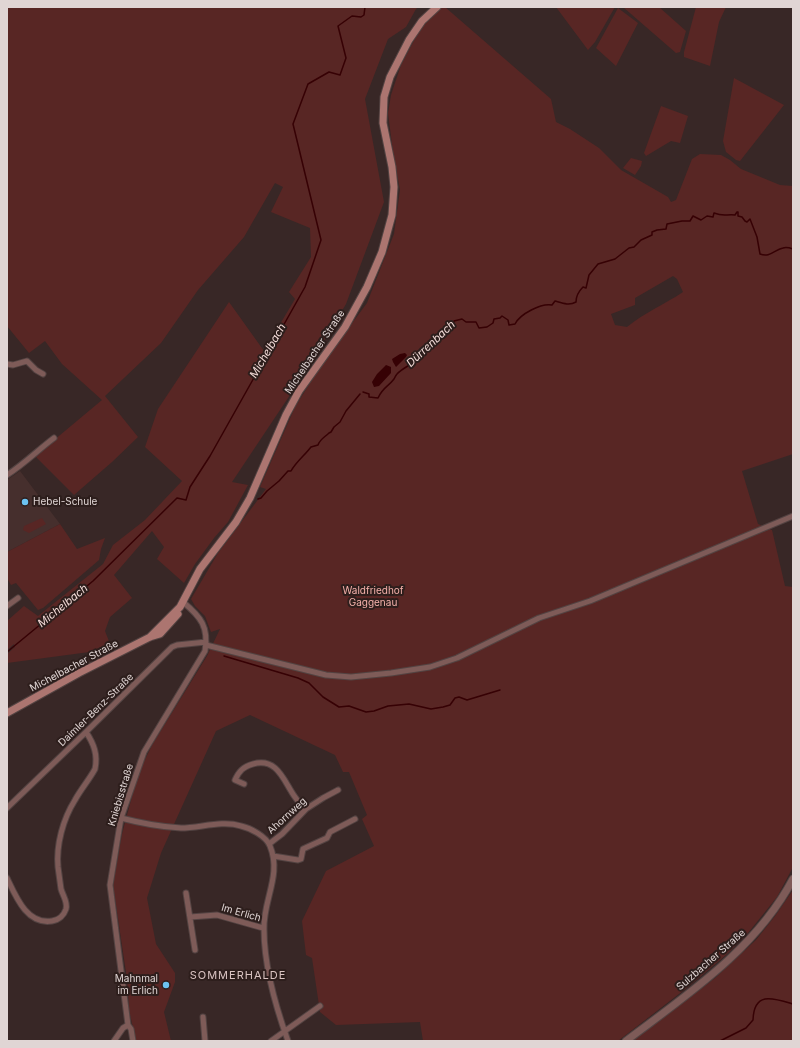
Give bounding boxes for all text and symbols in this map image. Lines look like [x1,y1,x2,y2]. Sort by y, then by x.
street label: Michelbacher Straße [283,308,347,396]
water label: Dürrenbach [404,318,458,370]
water label: Michelbach [247,321,289,381]
place label: Hebel-Schule [33,496,97,508]
marker: Hebel-Schule [20,497,30,507]
water label: Michelbach [35,582,91,630]
park label: Waldfriedhof Gaggenau [342,585,404,608]
street label: Michelbacher Straße [28,638,120,694]
street label: Daimler-Benz-Straße [56,671,136,749]
street label: Kniebisstraße [106,762,136,828]
street label: Ahornweg [265,795,309,837]
street label: Im Erlich [220,902,262,924]
street label: Sulzbacher Straße [674,927,748,993]
district label: SOMMERHALDE [190,969,286,983]
place label: Mahnmal im Erlich [115,973,158,996]
marker: Mahnmal im Erlich [161,980,171,990]

